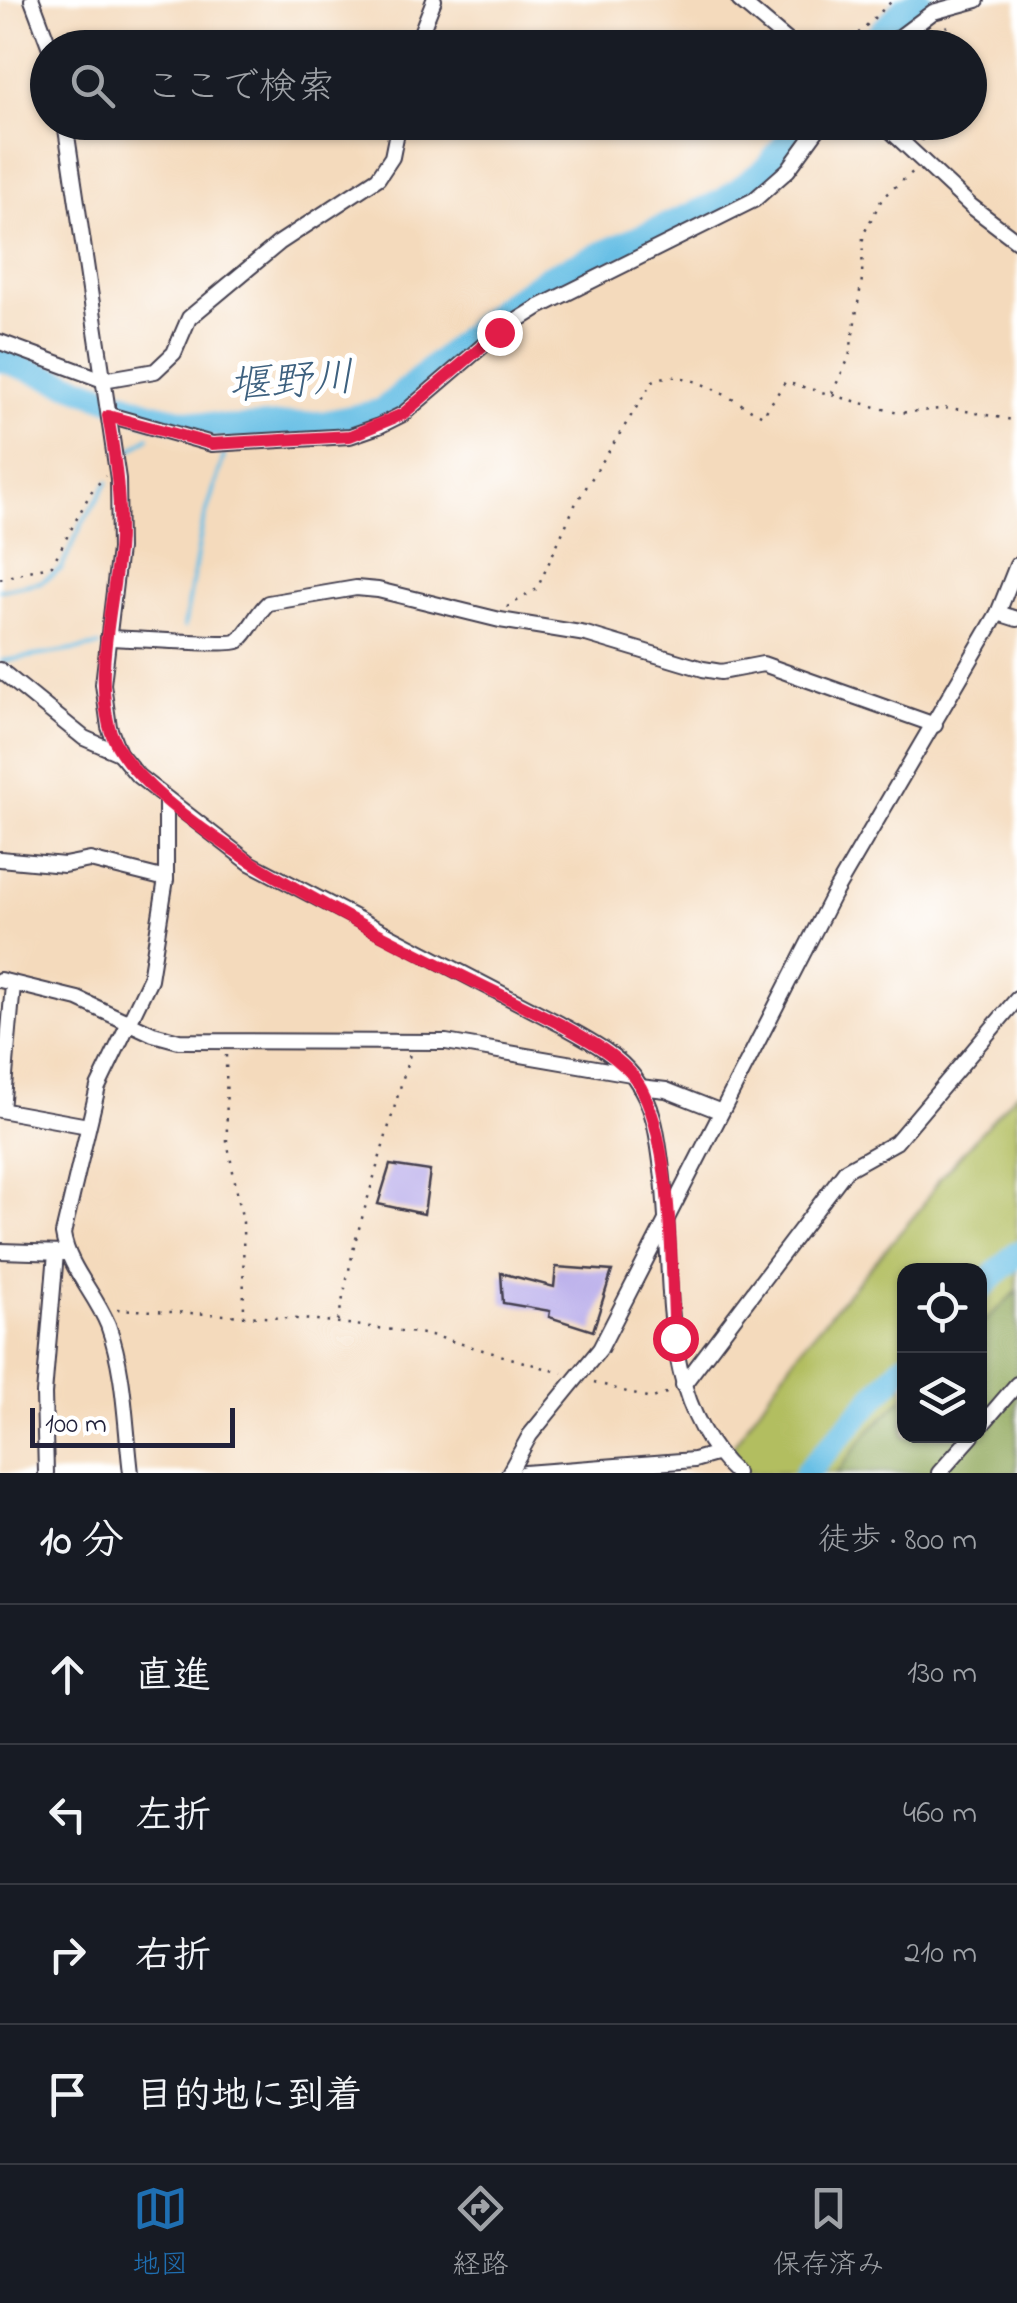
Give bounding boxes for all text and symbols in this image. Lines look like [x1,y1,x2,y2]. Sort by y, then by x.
search box [30,30,987,140]
icon: search [65,58,120,113]
text: ここで検索 [145,61,335,117]
route end [477,310,523,356]
water label: 堰野川 [226,349,356,418]
map controls [897,1263,987,1443]
button: locate [897,1263,987,1353]
route start [653,1316,699,1362]
button: layers [897,1353,987,1443]
scale bar [30,1403,235,1448]
text: 100 m [45,1405,107,1446]
text: 10 分 [40,1512,124,1573]
text: 徒歩 · 800 m [818,1518,977,1565]
icon: ahead [40,1647,95,1702]
text: 直進 [135,1650,211,1706]
text: 130 m [907,1651,977,1698]
icon: left [40,1787,95,1842]
text: 左折 [135,1790,211,1846]
text: 460 m [903,1791,977,1838]
icon: right [40,1927,95,1982]
text: 右折 [135,1930,211,1986]
text: 210 m [904,1931,977,1978]
icon: arrive [40,2067,95,2122]
text: 目的地に到着 [135,2070,363,2126]
tab: 地図 [132,2181,188,2287]
tab: 経路 [452,2181,509,2287]
tab: 保存済み [773,2181,885,2287]

